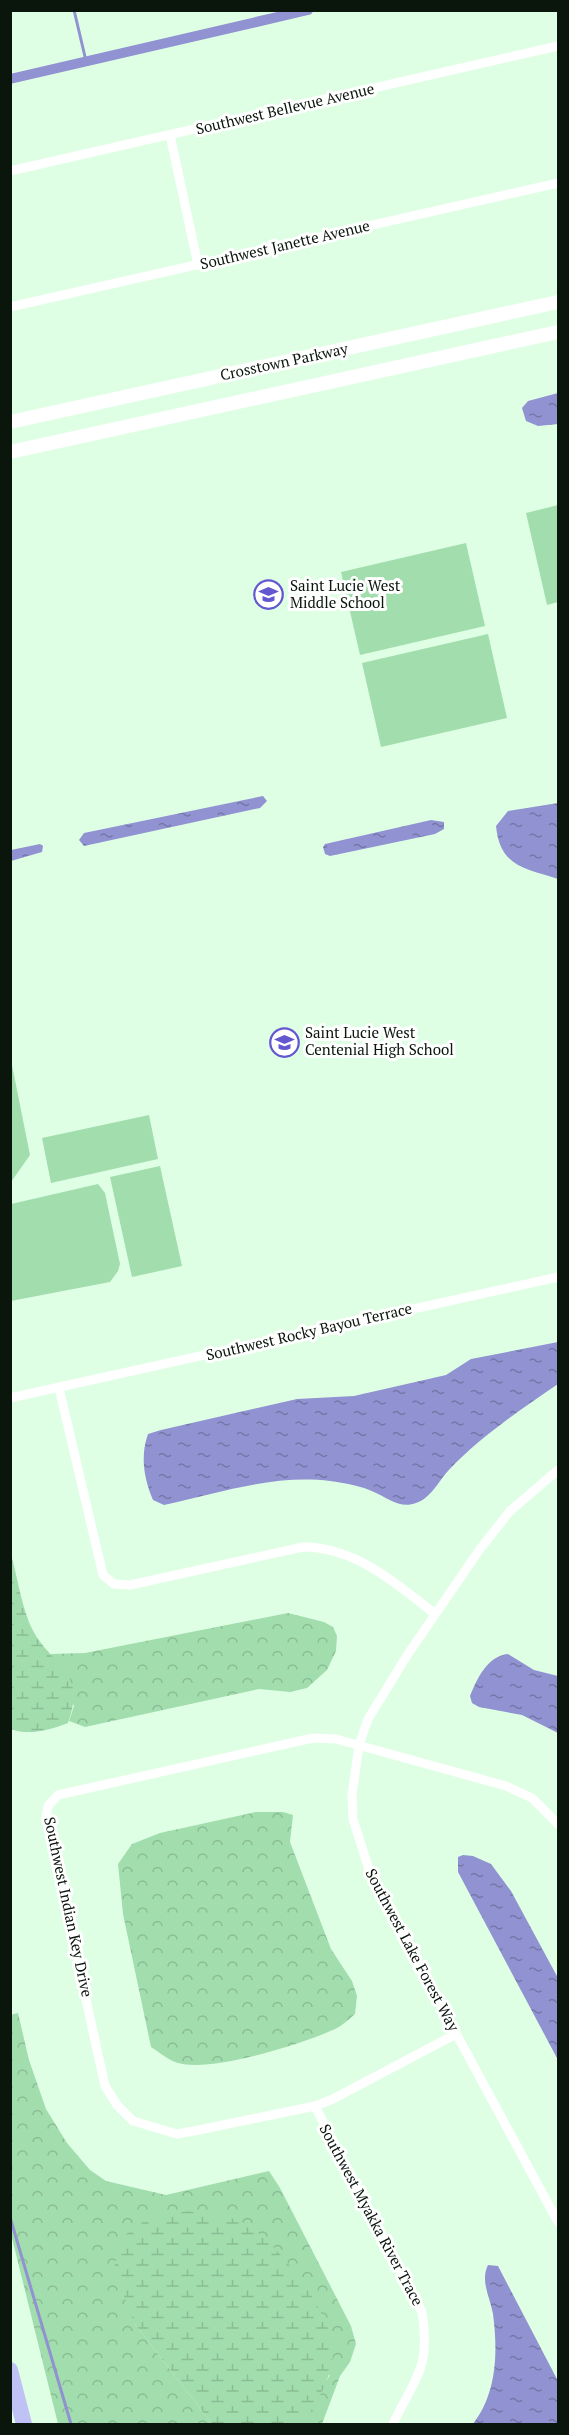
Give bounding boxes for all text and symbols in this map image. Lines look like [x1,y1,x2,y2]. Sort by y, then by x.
street label: Southwest Bellevue Avenue [194,78,376,138]
street label: Southwest Janette Avenue [198,215,372,273]
street label: Crosstown Parkway [218,338,350,384]
place label: Saint Lucie West Middle School [290,575,401,612]
school or university icon: Saint Lucie West Middle School [253,579,285,611]
place label: Saint Lucie West Centenial High School [305,1022,454,1059]
school or university icon: Saint Lucie West Centenial High School [268,1026,300,1058]
street label: Southwest Rocky Bayou Terrace [204,1298,414,1364]
street label: Southwest Indian Key Drive [40,1815,98,1999]
street label: Southwest Lake Forest Way [361,1865,465,2035]
street label: Southwest Myakka River Trace [315,2120,428,2309]

